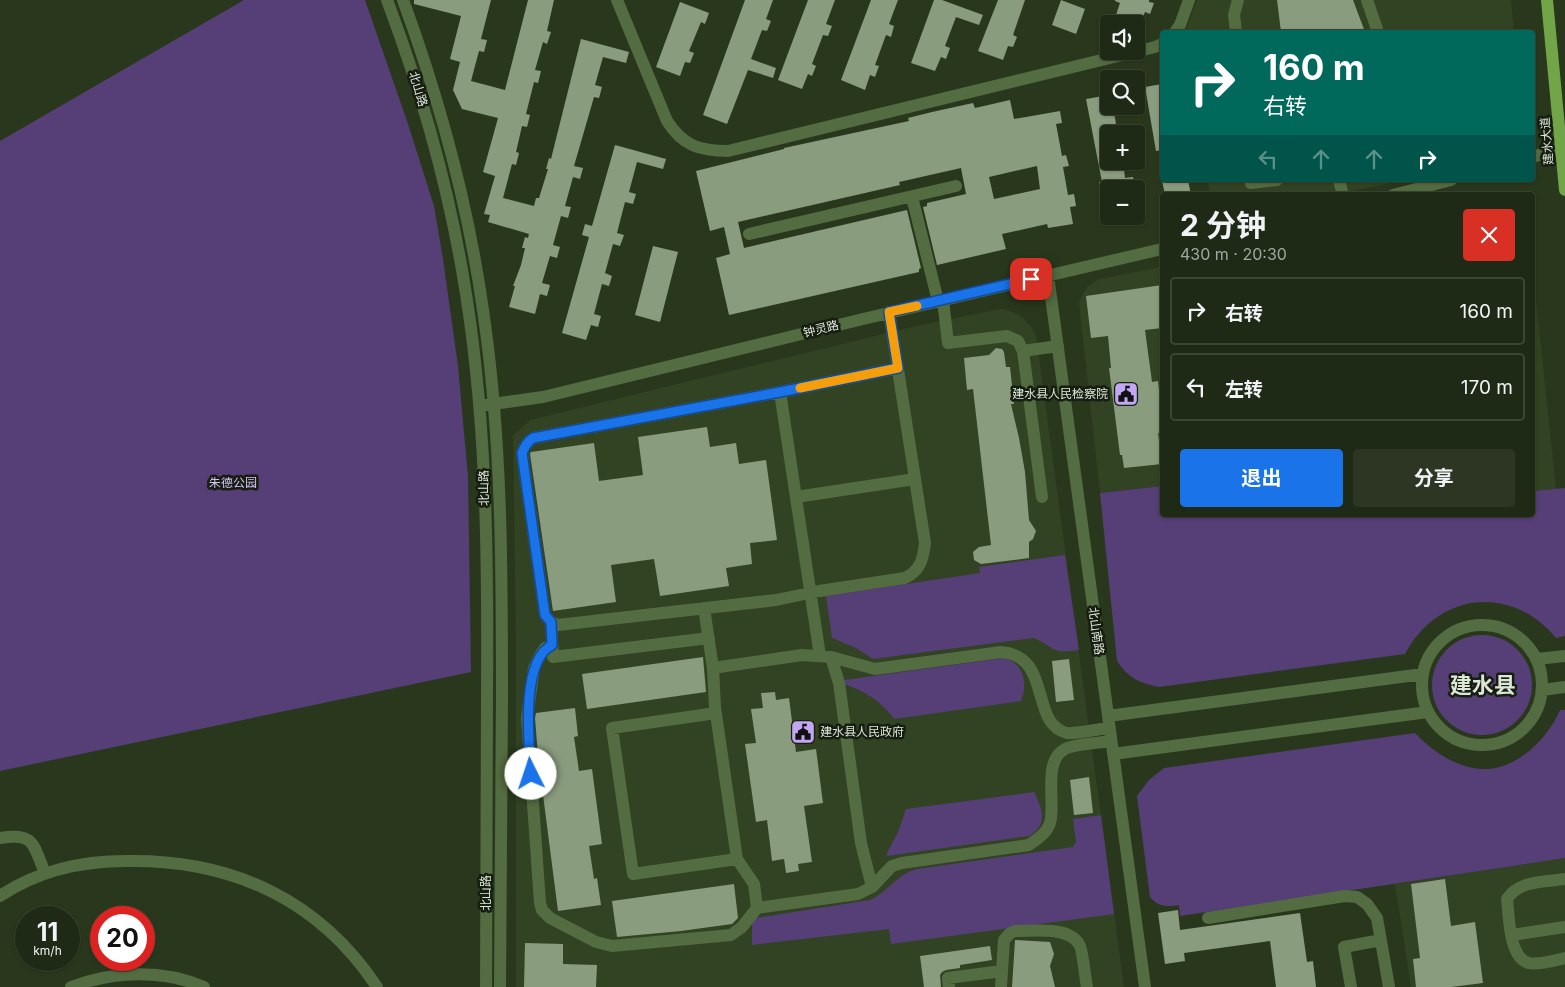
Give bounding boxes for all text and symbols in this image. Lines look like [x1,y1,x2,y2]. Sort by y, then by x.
map controls [1100,15,1145,225]
button: sound [1100,15,1145,60]
text: 160 m [1263,46,1365,88]
icon: right [1180,50,1245,115]
street label: 北山路 [406,69,431,108]
button: search [1100,70,1145,115]
text: 右转 [1263,93,1307,119]
street label: 建水大道 [1537,116,1556,166]
button: + [1100,125,1145,170]
icon: left [1254,145,1282,173]
icon: ahead [1307,145,1335,173]
icon: ahead [1360,145,1388,173]
icon: right [1413,145,1441,173]
button: − [1100,180,1145,225]
text: 2 分钟 [1180,207,1266,243]
button: close [1463,209,1515,261]
text: 430 m · 20:30 [1180,244,1287,264]
pin [1010,258,1052,300]
icon: arrive [1017,265,1045,293]
icon: right [1182,297,1210,325]
text: 160 m [1460,300,1513,323]
text: 右转 [1225,302,1263,325]
street label: 钟灵路 [802,317,840,340]
icon: left [1182,373,1210,401]
text: 170 m [1461,376,1513,399]
text: 左转 [1225,378,1263,401]
public building icon: 建水县人民检察院 [1113,381,1139,407]
place label: 建水县人民检察院 [1012,386,1108,401]
button: 退出 [1180,449,1343,507]
button: 分享 [1353,449,1515,507]
street label: 北山路 [476,470,491,506]
park label: 朱德公园 [209,475,257,490]
street label: 北山南路 [1086,606,1107,656]
district label: 建水县 [1450,672,1516,698]
public building icon: 建水县人民政府 [790,719,816,745]
place label: 建水县人民政府 [820,724,904,739]
position arrow [504,747,556,799]
street label: 北山路 [478,875,493,911]
speed limit sign: 20 [90,906,155,971]
text: 11 [37,917,58,947]
text: km/h [33,943,62,958]

